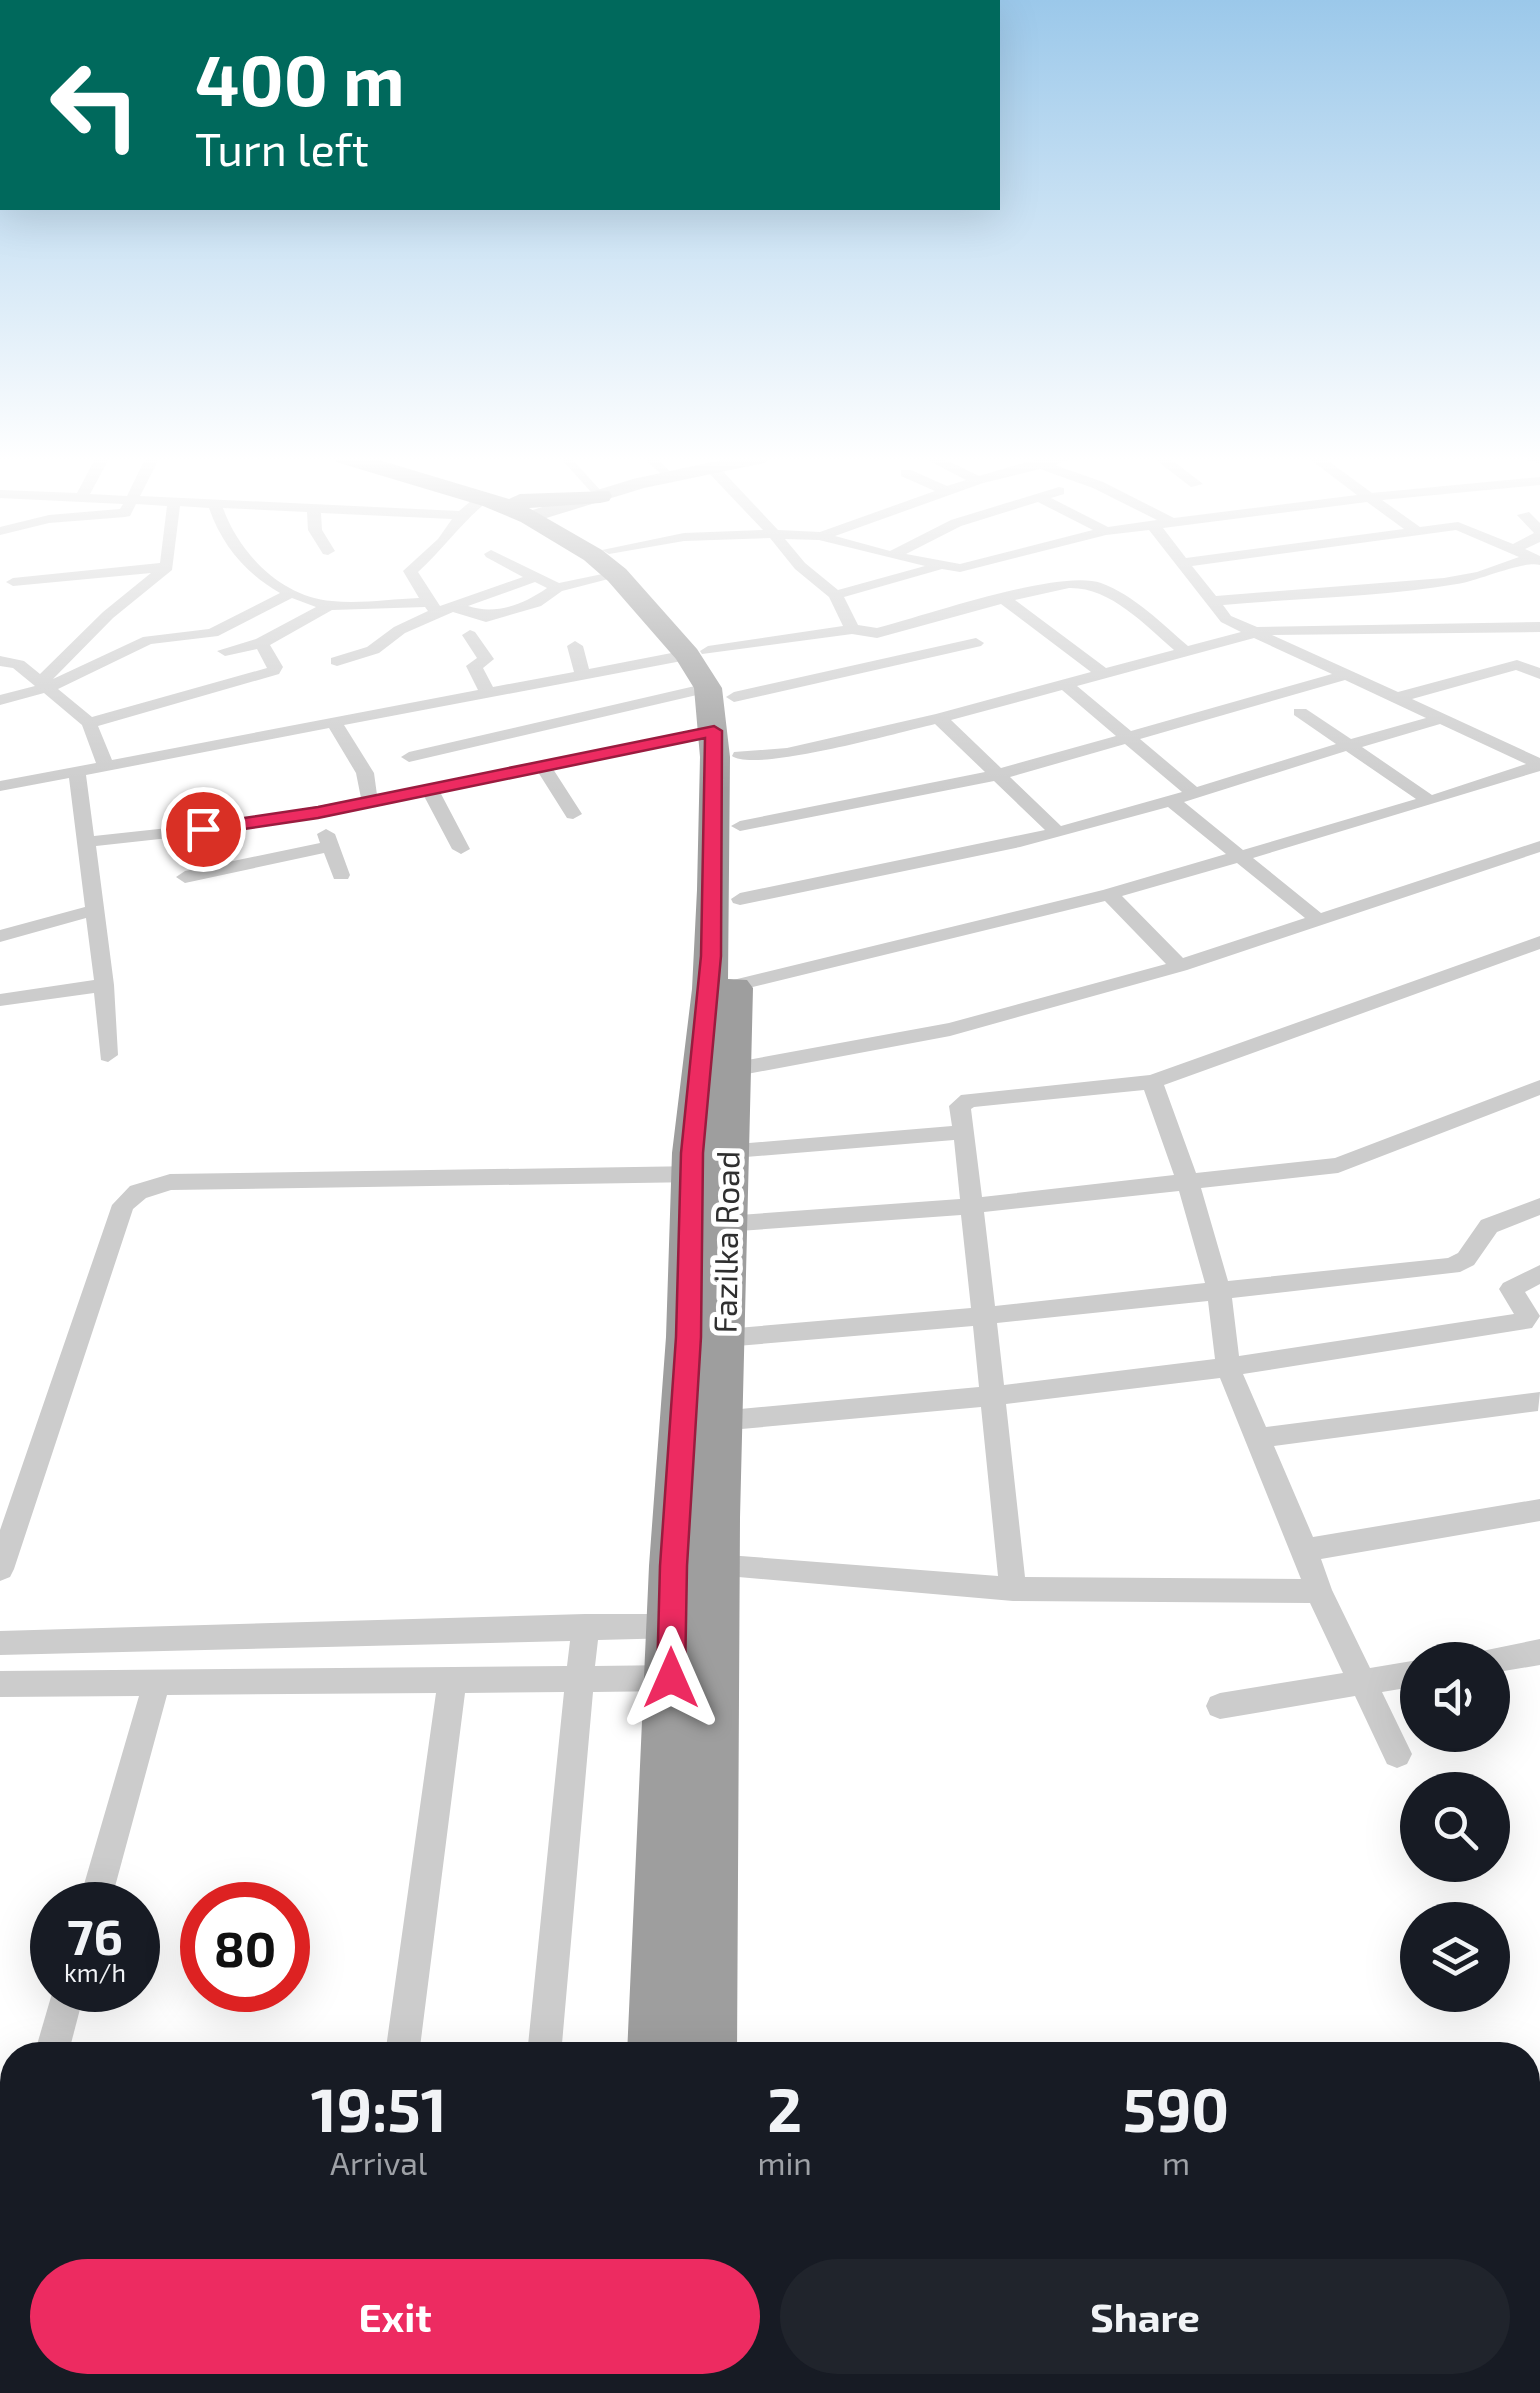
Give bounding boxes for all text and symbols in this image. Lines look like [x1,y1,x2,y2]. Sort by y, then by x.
text: 400 m [195,36,405,120]
icon: left [30,40,160,170]
text: Turn left [195,121,369,175]
pin [161,787,246,872]
icon: arrive [176,802,231,857]
street label: Fazilka Road [704,1150,746,1334]
position arrow [619,1626,723,1730]
map controls [1400,1642,1510,2012]
button: sound [1400,1642,1510,1752]
button: search [1400,1772,1510,1882]
speed limit sign: 80 [180,1882,310,2012]
button: layers [1400,1902,1510,2012]
text: 76 [67,1905,123,1965]
text: km/h [64,1957,126,1987]
text: 19:51 [311,2072,447,2144]
text: 2 [767,2072,802,2144]
text: 590 [1123,2072,1229,2144]
text: Arrival [330,2143,427,2181]
text: min [757,2143,812,2181]
text: m [1162,2143,1190,2181]
button: Exit [30,2259,760,2374]
button: Share [780,2259,1510,2374]

